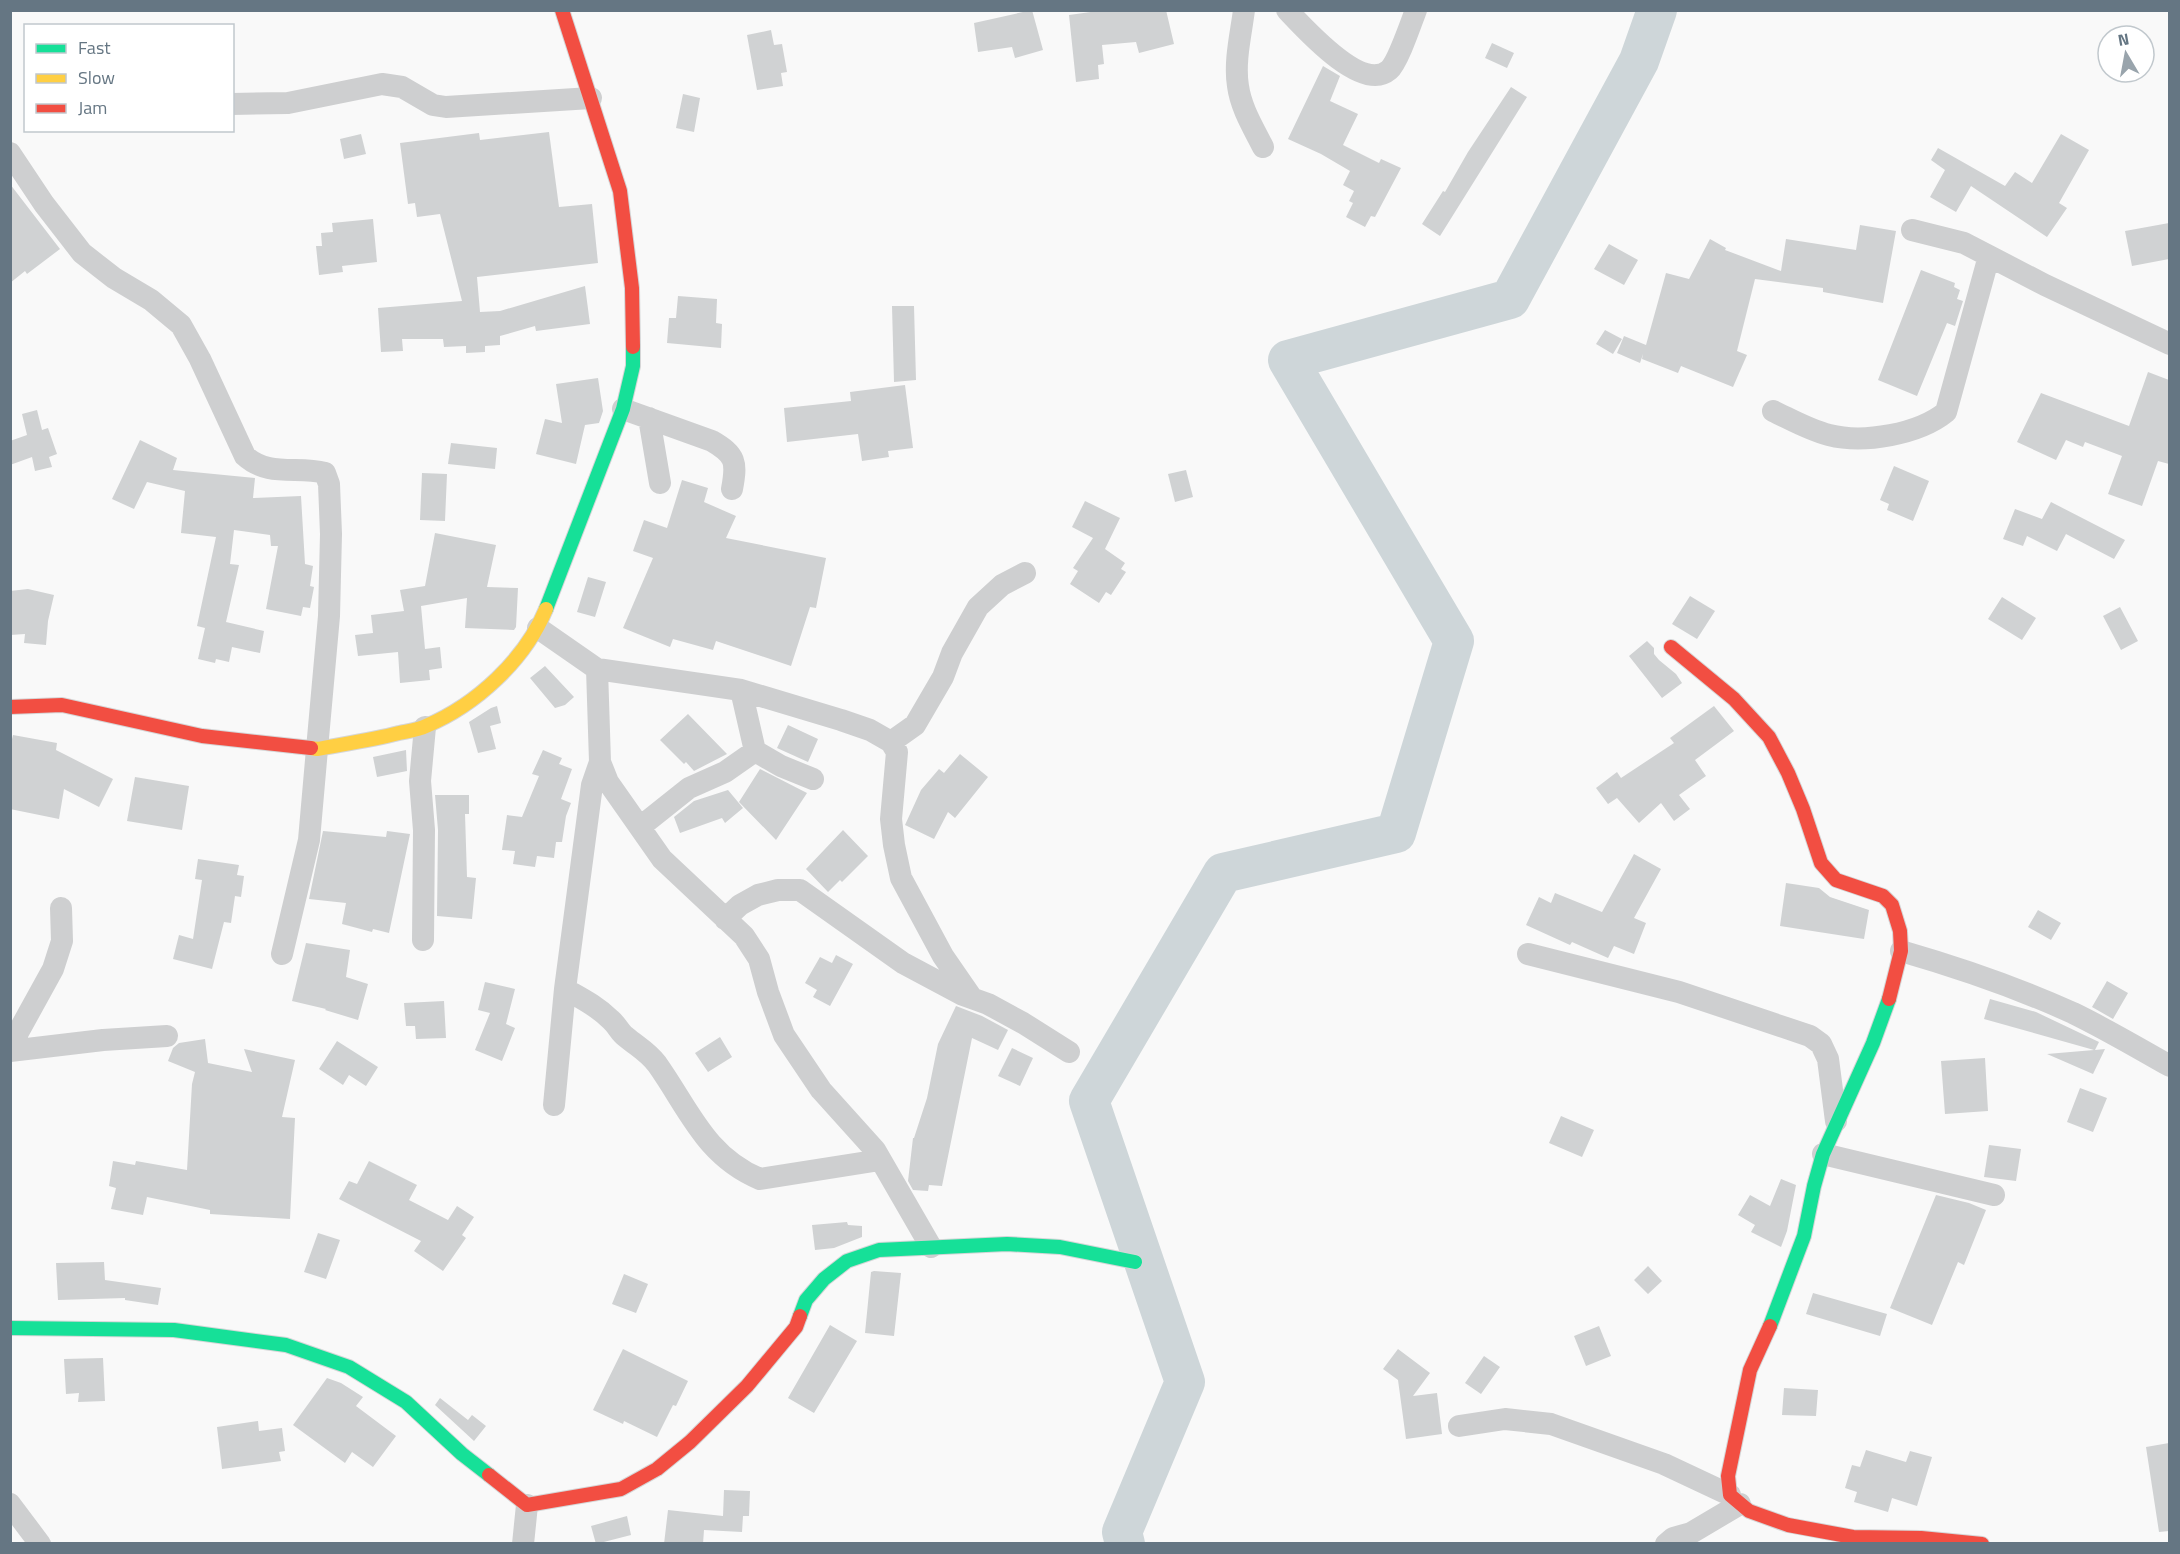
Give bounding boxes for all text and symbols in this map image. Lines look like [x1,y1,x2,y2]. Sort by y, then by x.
legend [24,24,234,132]
north arrow [2096,24,2156,84]
text: N [2116,26,2131,52]
text: Fast [78,34,111,61]
text: Slow [78,64,115,91]
text: Jam [78,94,107,121]

